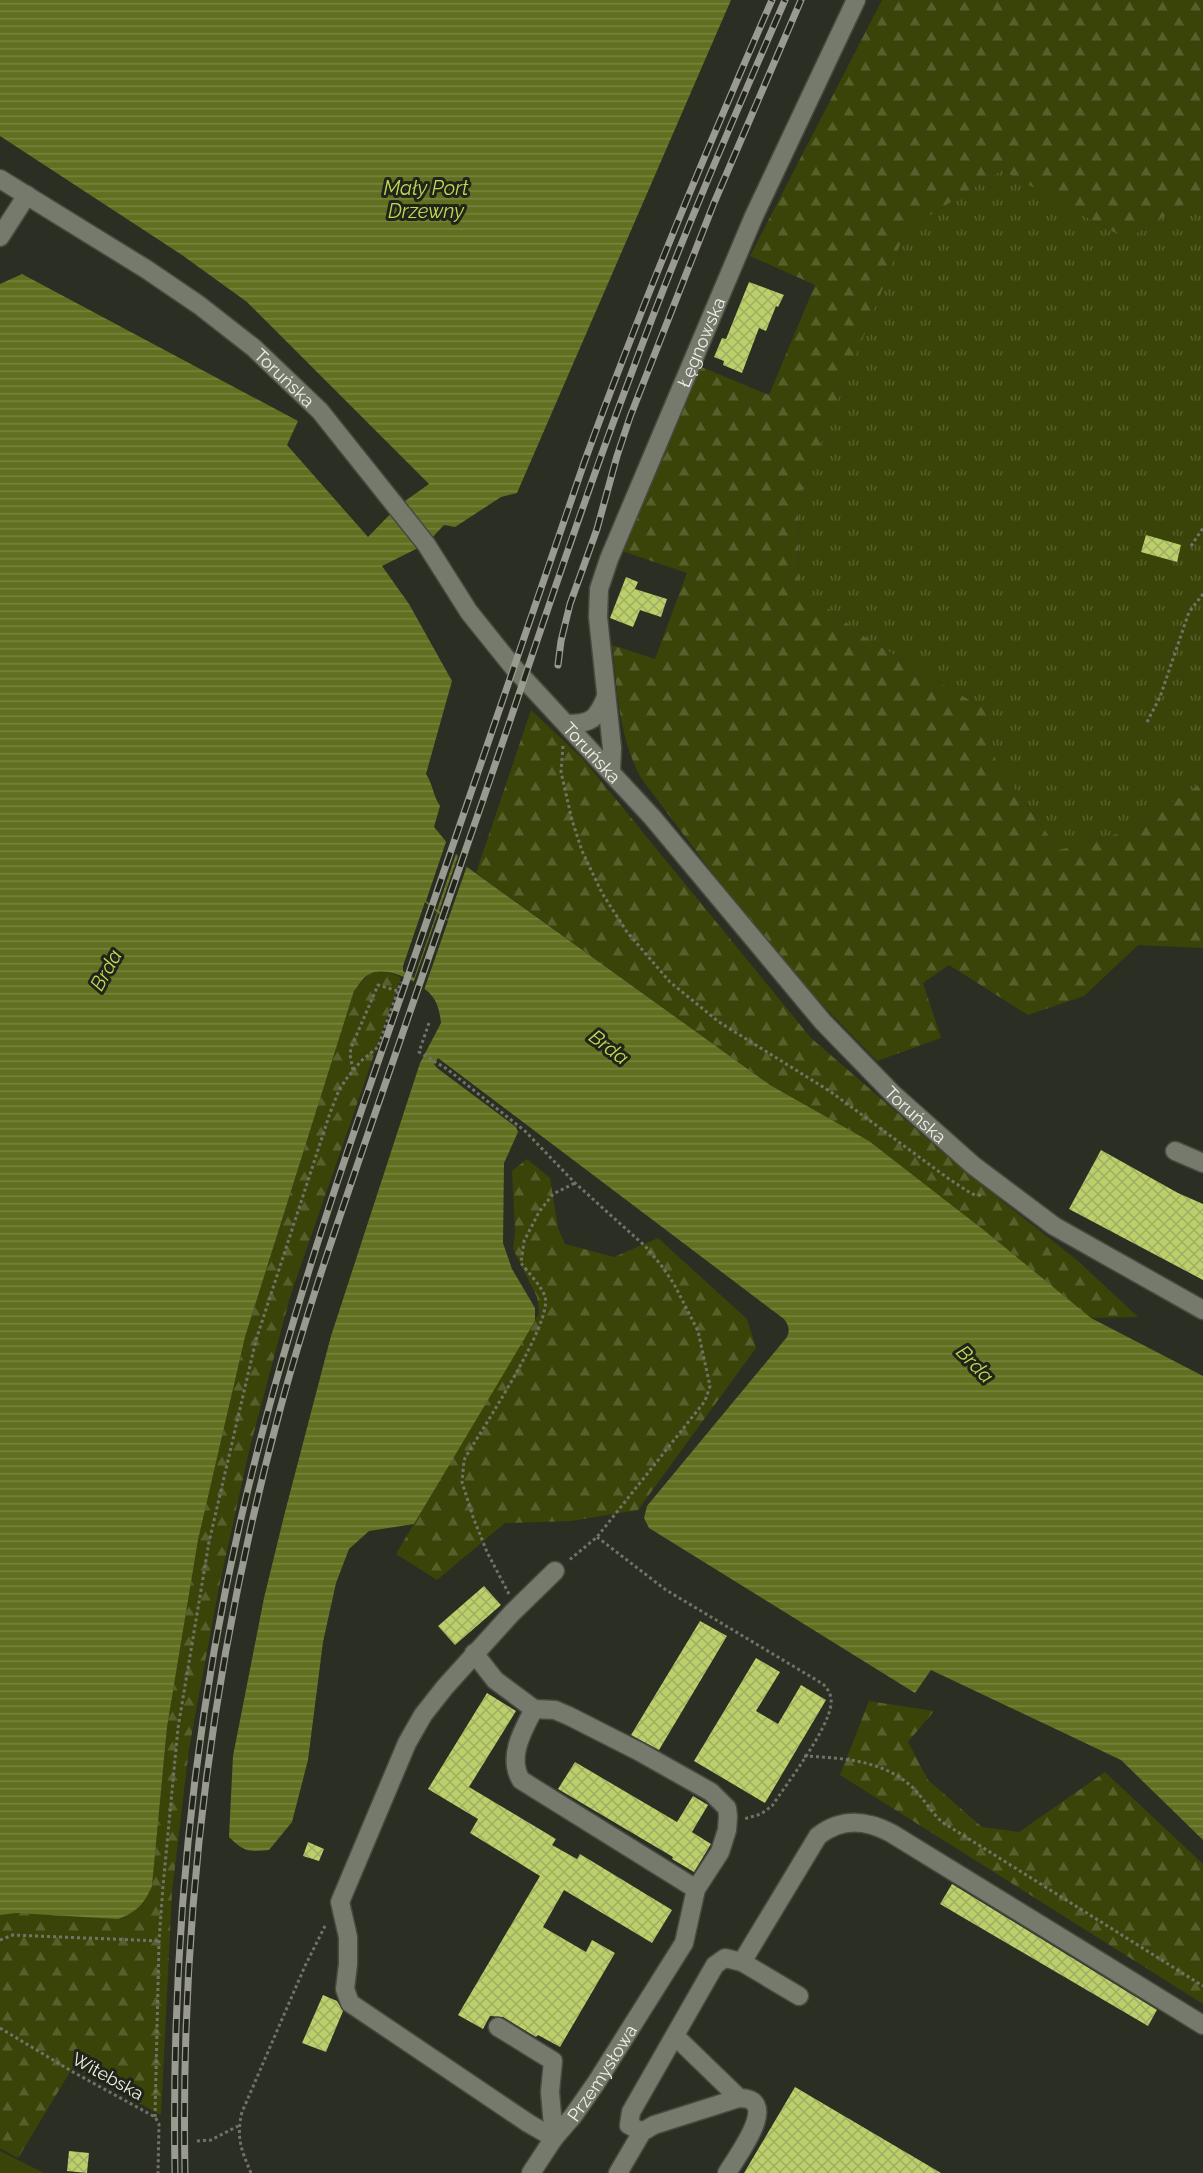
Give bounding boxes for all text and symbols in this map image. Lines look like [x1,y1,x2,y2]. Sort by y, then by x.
water label: Mały Port Drzewny [383,176,469,223]
street label: Łęgnowska [672,294,729,390]
street label: Toruńska [250,344,319,411]
street label: Toruńska [559,718,625,787]
water label: Brda [85,945,127,995]
water label: Brda [584,1024,634,1070]
street label: Toruńska [881,1082,951,1147]
water label: Brda [951,1340,999,1388]
street label: Przemysłowa [562,2020,641,2125]
street label: Witebska [69,2048,147,2104]

